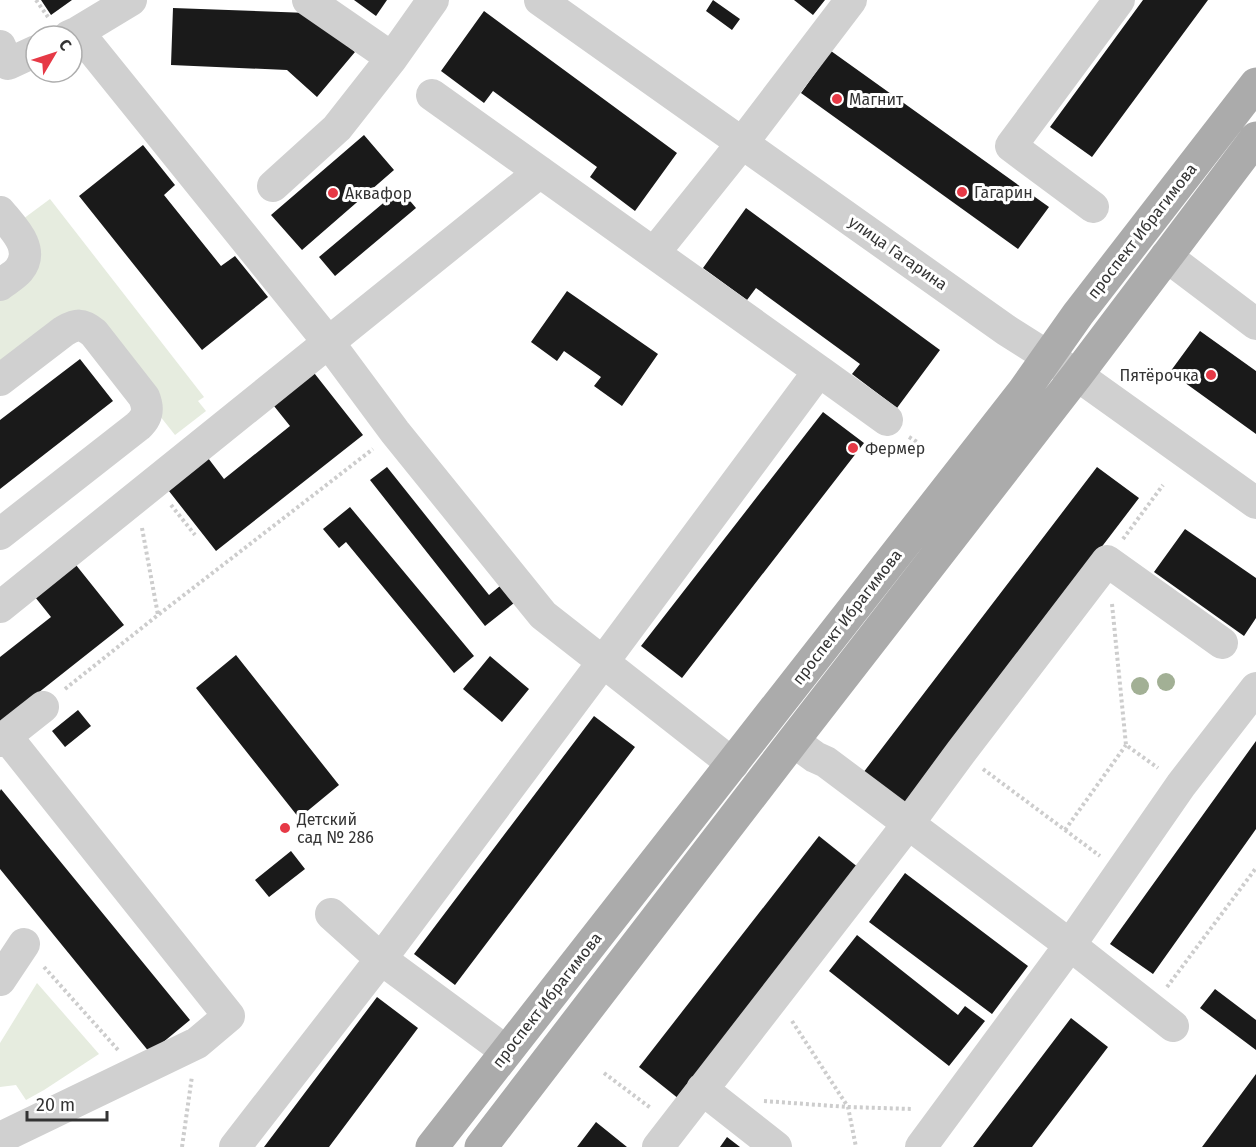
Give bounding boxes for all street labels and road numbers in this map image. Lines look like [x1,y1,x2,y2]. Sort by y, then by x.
street label: проспект Ибрагимова [1083,160,1201,302]
street label: улица Гагарина [845,212,951,294]
street label: проспект Ибрагимова [788,546,906,688]
street label: проспект Ибрагимова [488,929,606,1071]

